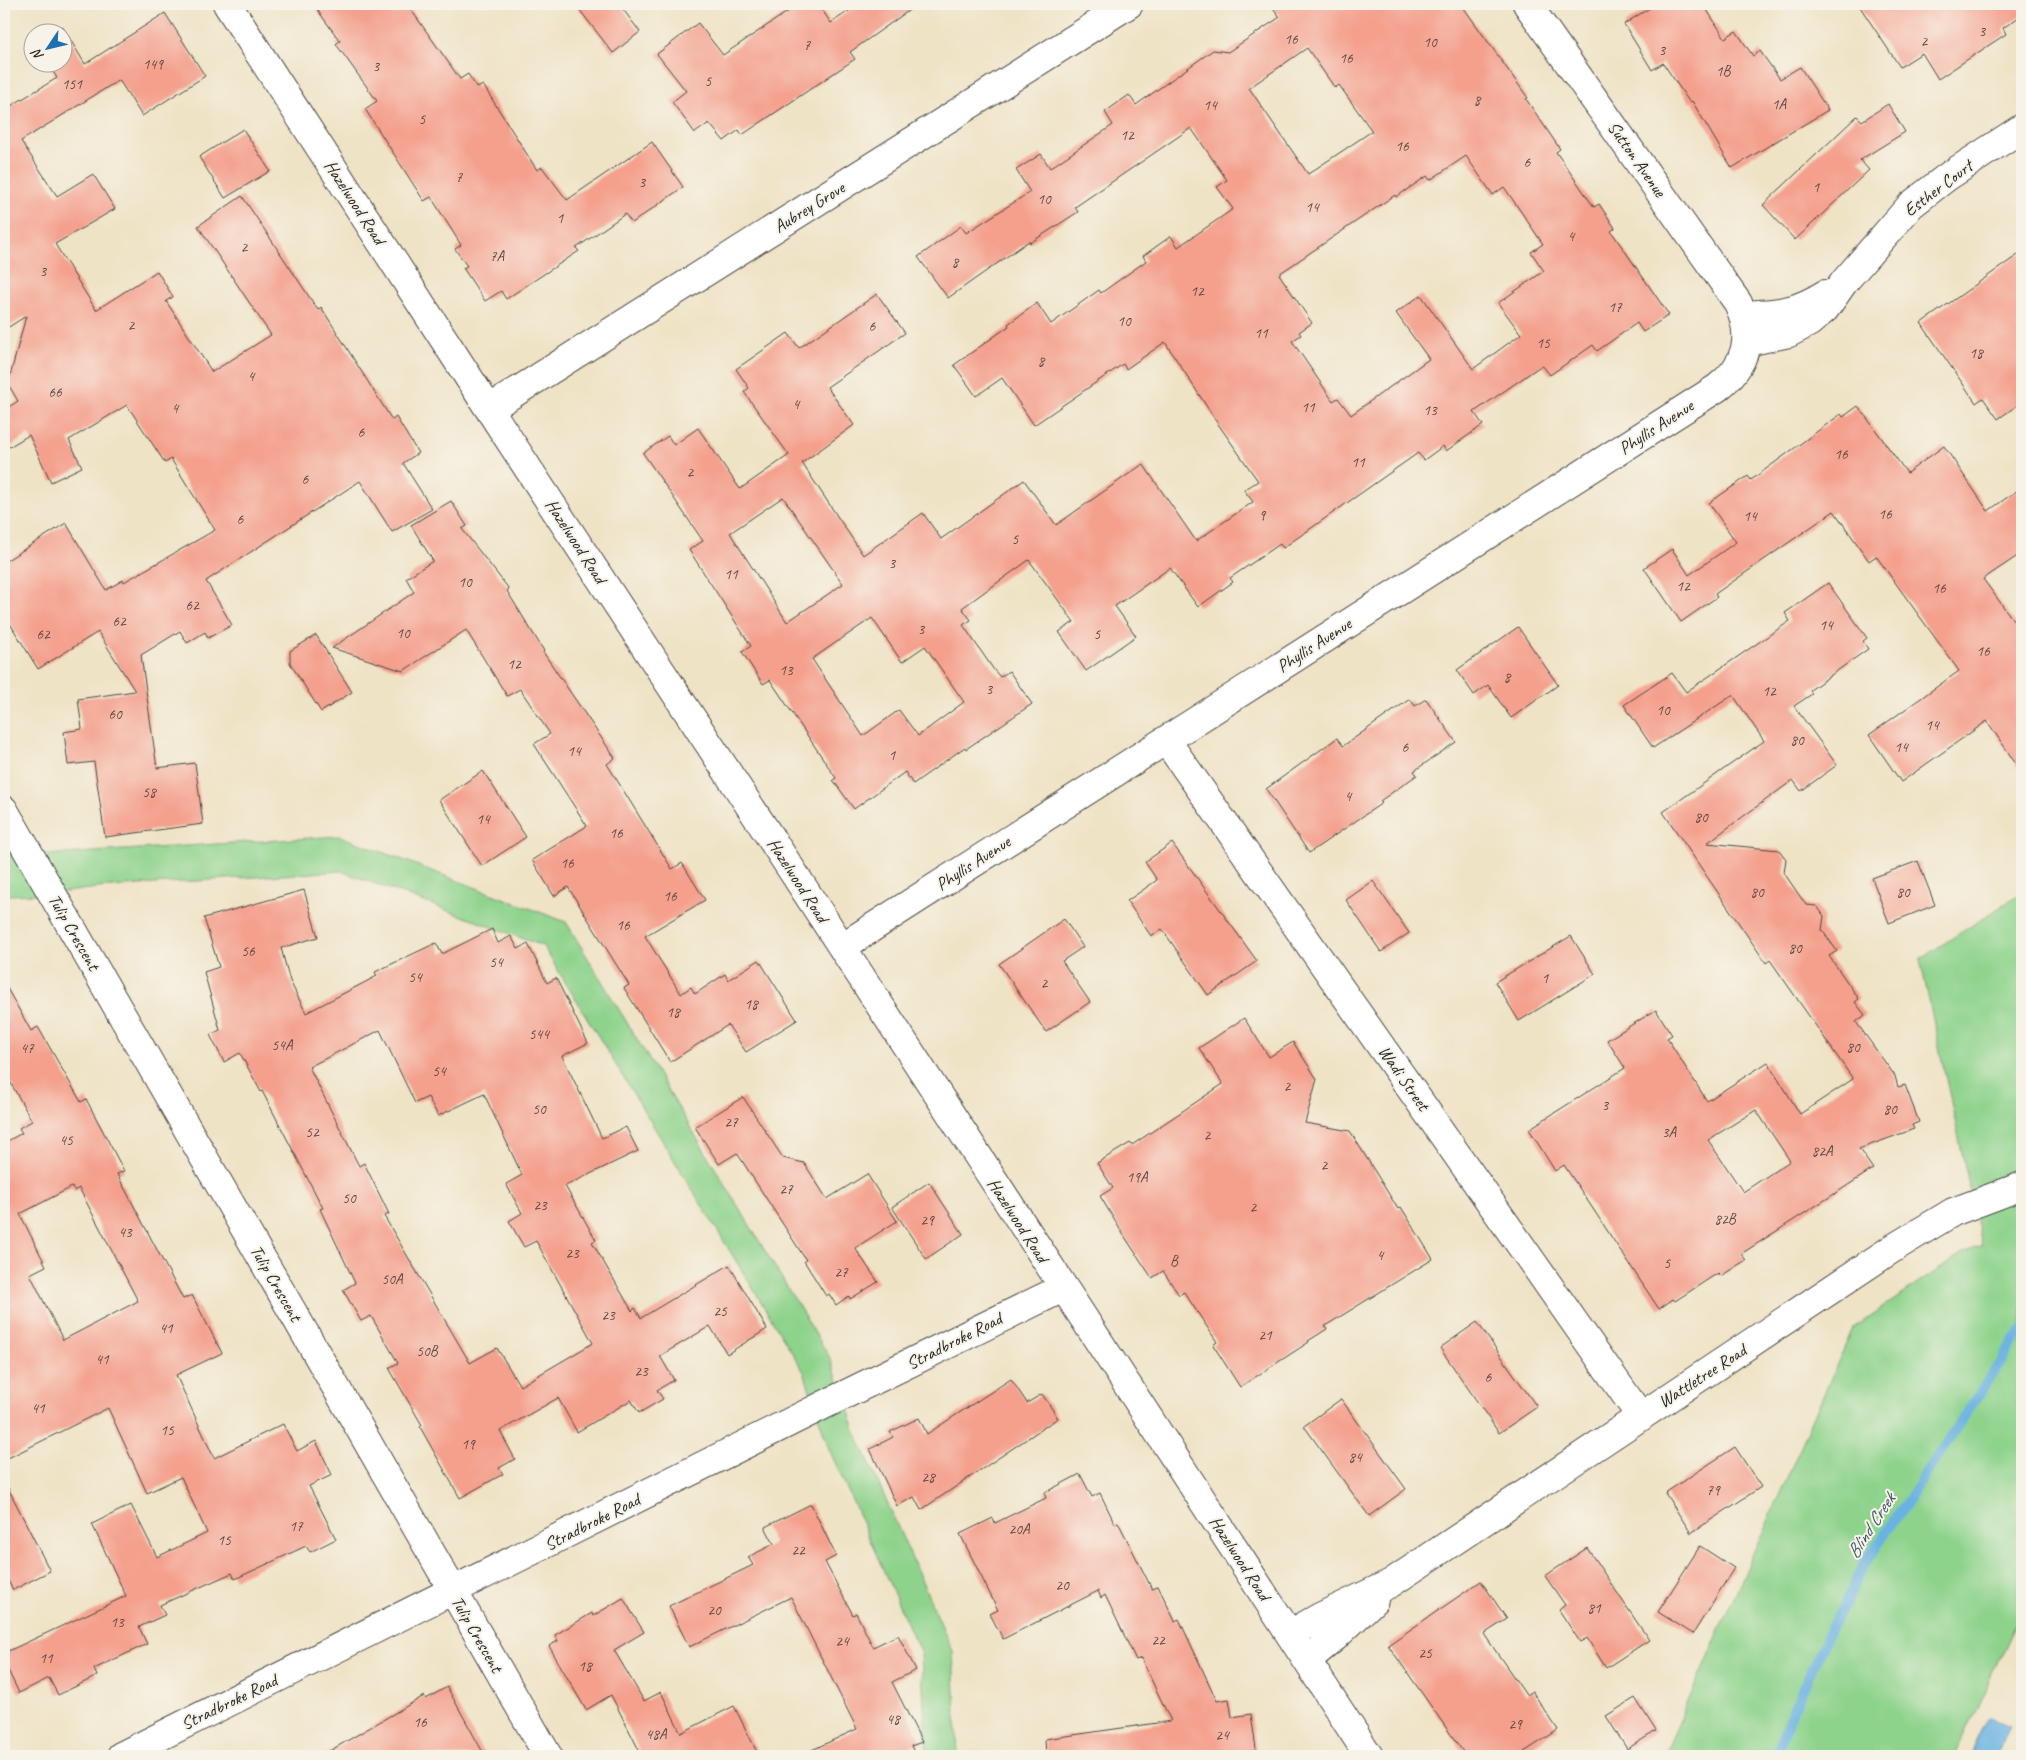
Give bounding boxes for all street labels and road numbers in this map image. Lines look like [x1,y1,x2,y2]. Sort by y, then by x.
street label: Sutton Avenue [1603,117,1672,202]
street label: Esther Court [1899,153,1979,221]
street label: Hazelwood Road [320,156,392,251]
street label: Aubrey Grove [770,176,849,237]
street label: Phyllis Avenue [1615,394,1698,459]
street label: Hazelwood Road [541,495,613,590]
street label: Phyllis Avenue [1273,612,1356,677]
street label: Phyllis Avenue [932,830,1015,895]
street label: Hazelwood Road [763,834,835,929]
street label: Tulip Crescent [43,890,106,976]
street label: Wadi Street [1374,1041,1436,1116]
street label: Hazelwood Road [983,1174,1055,1269]
street label: Tulip Crescent [245,1241,308,1327]
street label: Stradbroke Road [903,1306,1008,1374]
street label: Wattletree Road [1654,1338,1753,1413]
street label: Stradbroke Road [541,1487,646,1555]
street label: Hazelwood Road [1205,1512,1277,1607]
street label: Tulip Crescent [446,1592,509,1678]
street label: Stradbroke Road [177,1668,283,1735]

